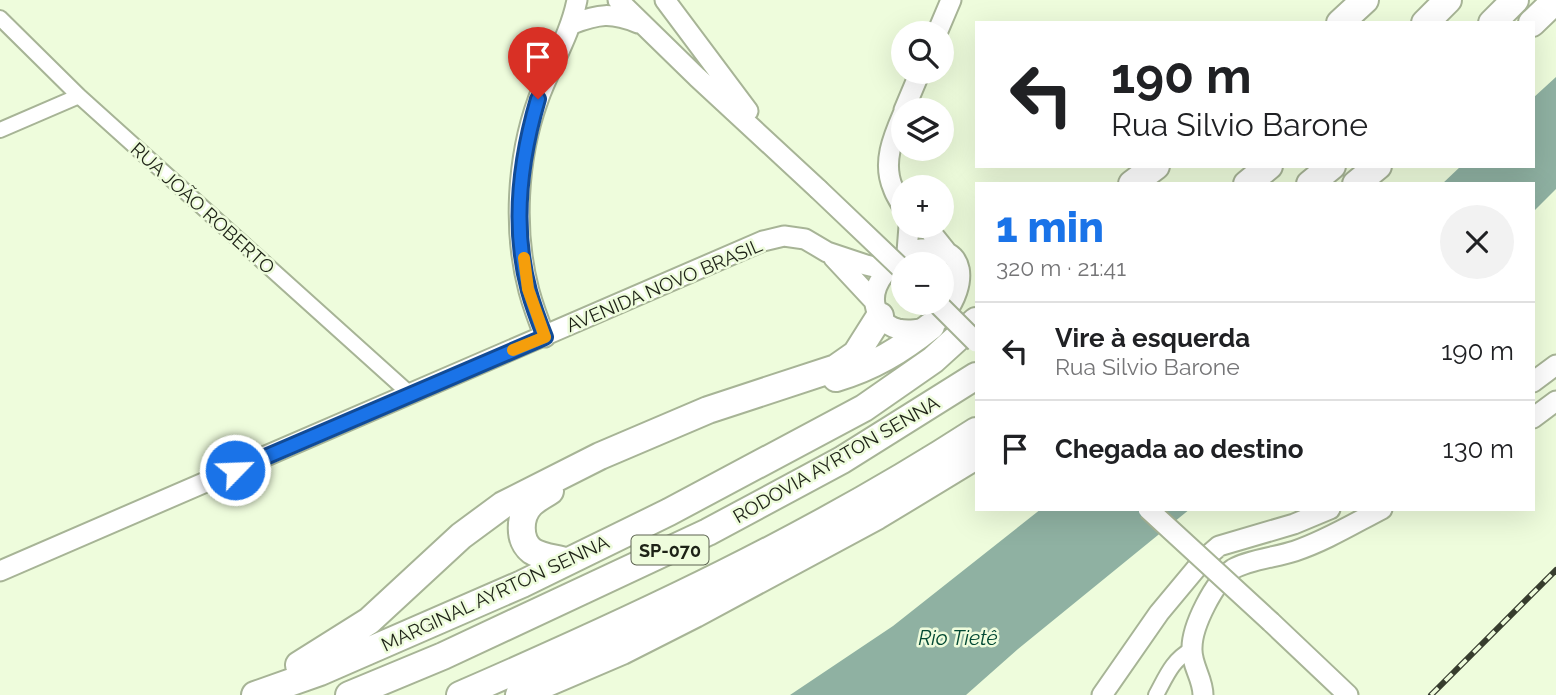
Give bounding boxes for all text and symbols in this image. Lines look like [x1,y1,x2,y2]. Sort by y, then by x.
map controls [891,21,954,315]
button: search [891,21,954,84]
pin [508,27,568,99]
icon: arrive [519,38,557,76]
text: 190 m [1111,47,1252,104]
icon: left [996,49,1087,140]
button: layers [891,98,954,161]
text: Rua Silvio Barone [1111,106,1368,143]
street label: RUA JOÃO ROBERTO [127,138,279,278]
button: + [891,175,954,238]
text: 1 min [996,203,1104,252]
button: close [1440,205,1514,279]
street label: AVENIDA NOVO BRASIL [563,234,765,336]
button: − [891,252,954,315]
text: 320 m · 21:41 [996,254,1126,281]
text: Vire à esquerda [1055,323,1250,353]
icon: left [996,332,1034,370]
text: 190 m [1441,336,1514,366]
text: Rua Silvio Barone [1055,353,1240,380]
street label: RODOVIA AYRTON SENNA [729,391,943,527]
icon: arrive [996,430,1034,468]
position arrow [198,433,272,507]
text: Chegada ao destino [1055,434,1304,464]
text: 130 m [1443,434,1514,464]
street label: MARGINAL AYRTON SENNA [378,530,612,656]
road number: SP-070 [632,536,708,564]
water label: Rio Tietê [918,625,998,650]

